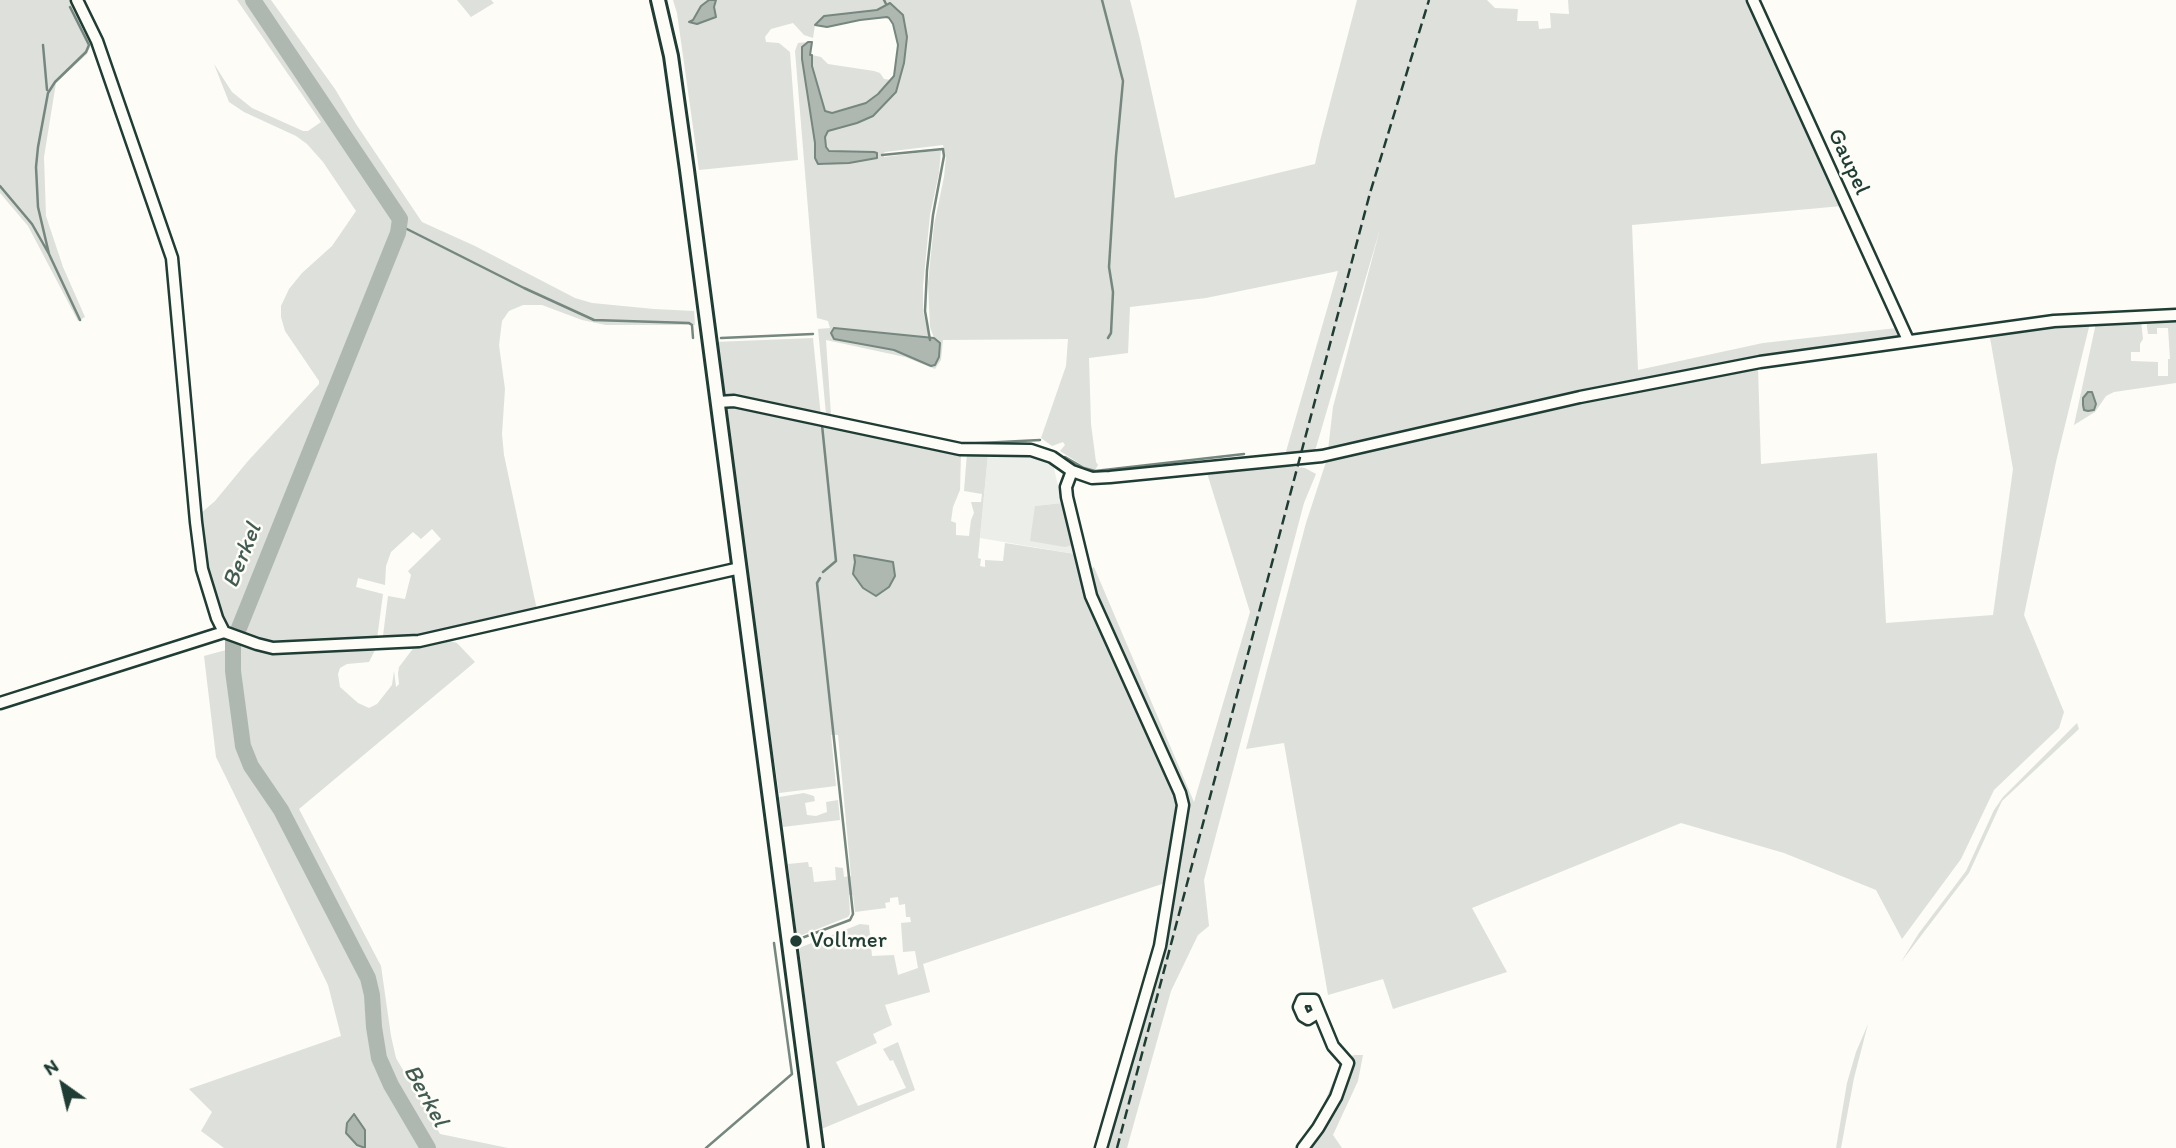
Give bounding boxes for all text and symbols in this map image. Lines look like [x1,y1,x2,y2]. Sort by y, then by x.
street label: Gaupel [1821,124,1875,200]
water label: Berkel [217,520,269,592]
place label: Vollmer [810,927,887,955]
marker: Vollmer [788,933,804,949]
north arrow [28,1050,98,1120]
text: N [39,1054,63,1080]
water label: Berkel [396,1060,454,1132]

